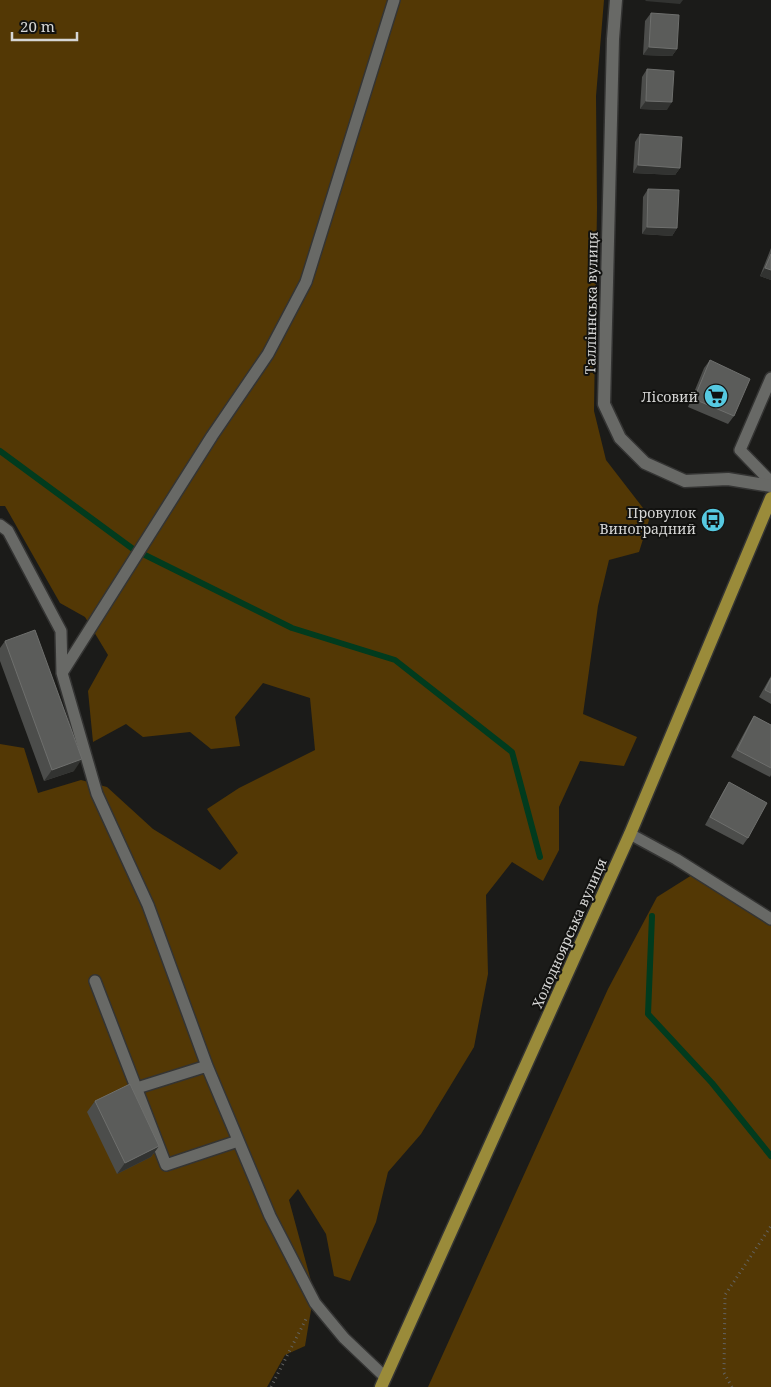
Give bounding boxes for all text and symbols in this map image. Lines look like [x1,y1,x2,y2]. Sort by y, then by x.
scale bar [12,10,78,42]
text: 20 m [20,16,55,36]
street label: Талліннська вулиця [580,231,602,375]
supermarket icon: Лісовий [703,383,729,409]
place label: Лісовий [641,387,698,406]
place label: Провулок Виноградний [599,503,697,538]
bus stop icon: Провулок Виноградний [700,507,726,533]
street label: Холодноярська вулиця [527,855,611,1011]

